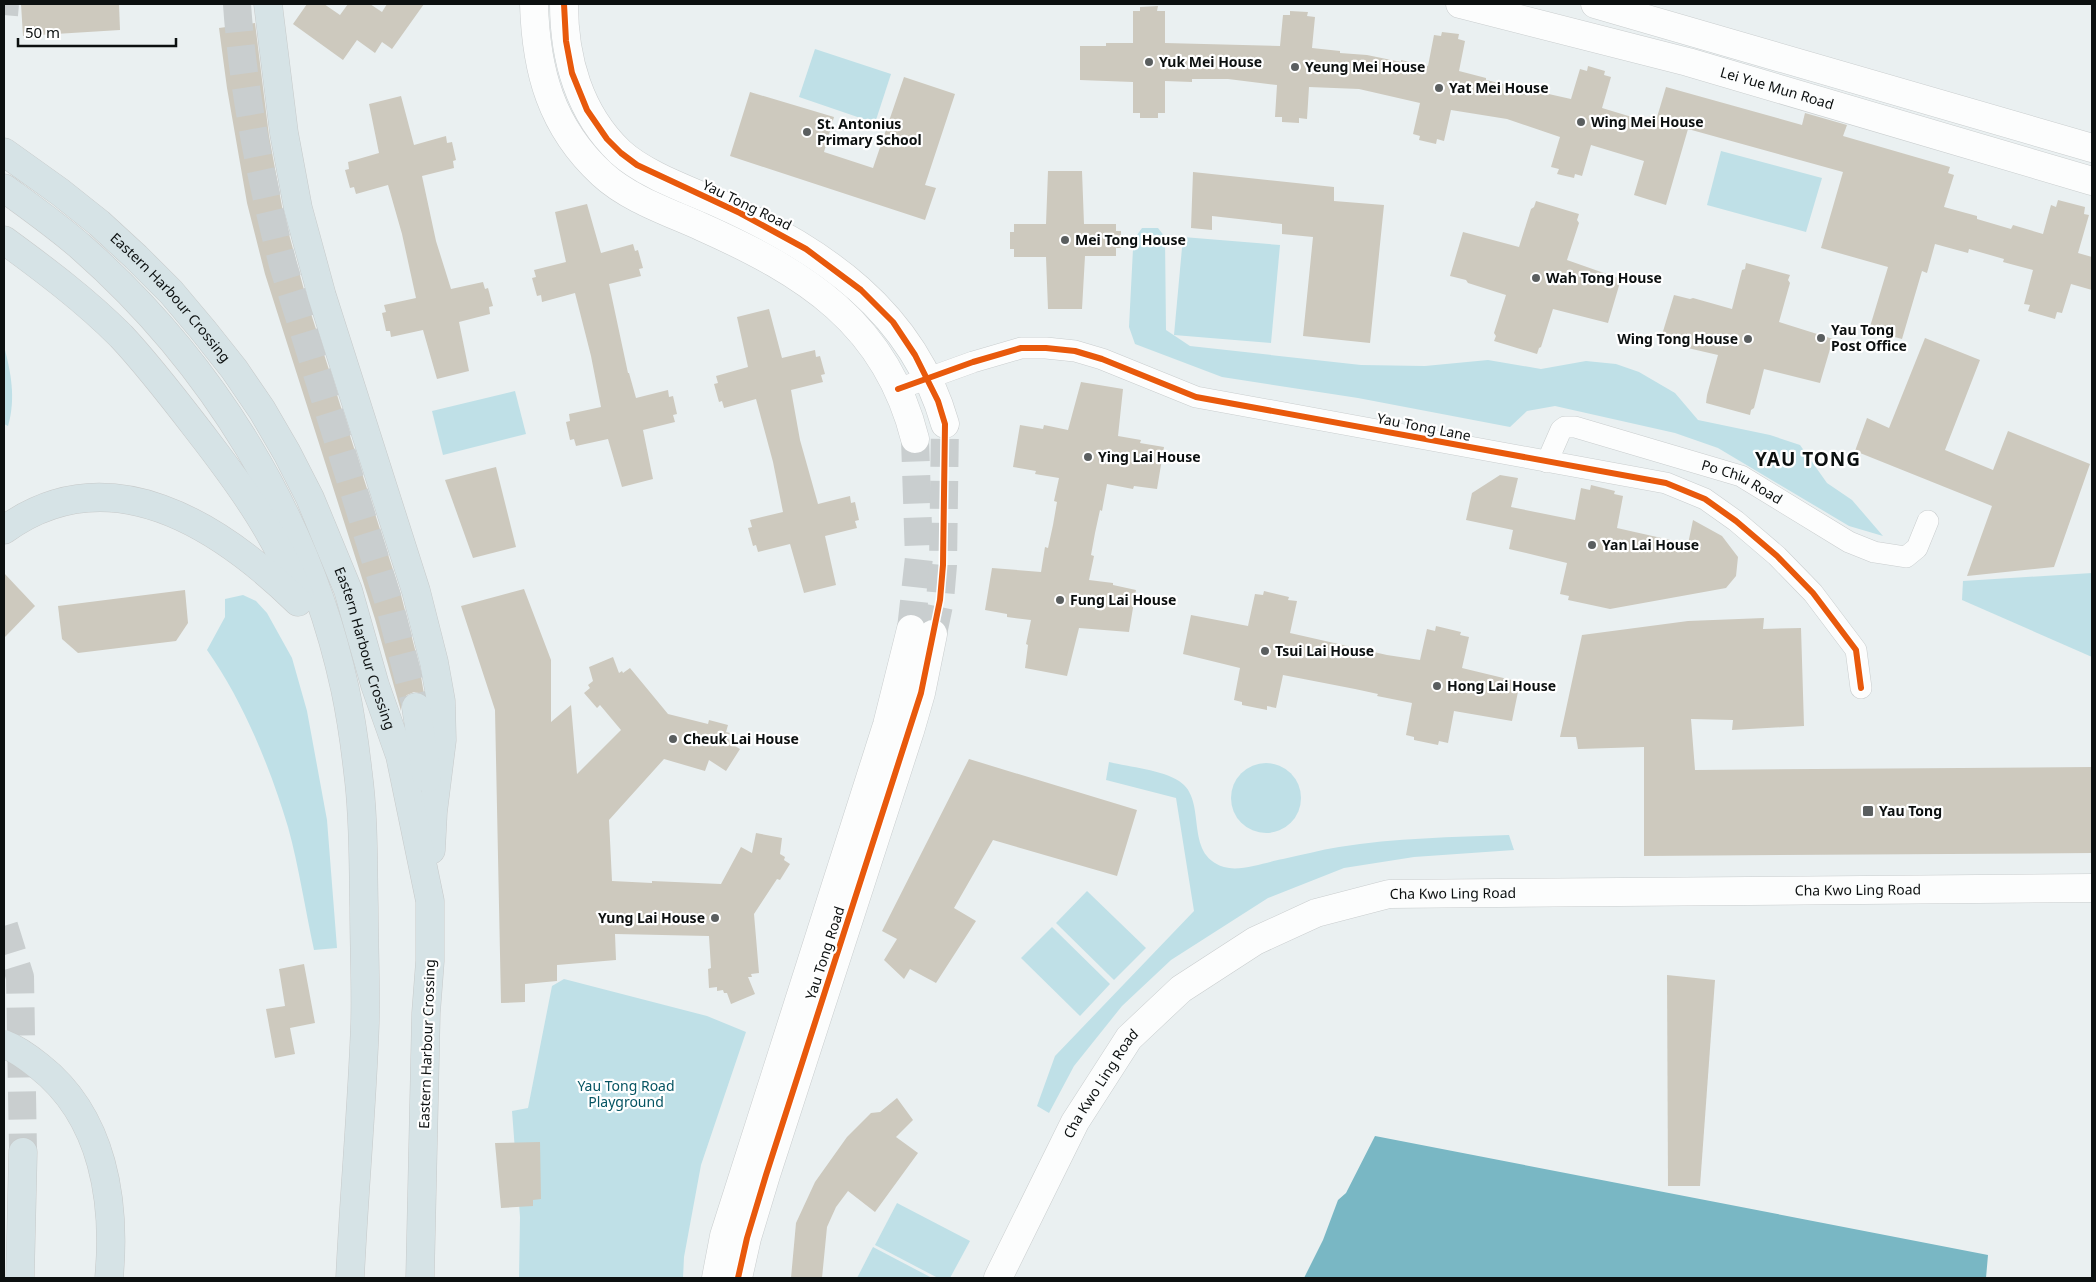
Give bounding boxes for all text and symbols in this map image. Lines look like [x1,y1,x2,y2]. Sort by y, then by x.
scale bar [18,15,175,47]
text: 50 m [25,22,60,42]
place label: Yuk Mei House [1159,52,1262,71]
marker: Yuk Mei House [1143,56,1155,68]
place label: Yeung Mei House [1305,57,1425,76]
marker: Yeung Mei House [1289,61,1301,73]
street label: Lei Yue Mun Road [1718,62,1836,113]
place label: Yat Mei House [1449,78,1549,97]
marker: Yat Mei House [1433,82,1445,94]
place label: Wing Mei House [1591,112,1704,131]
place label: St. Antonius Primary School [817,114,922,149]
marker: Wing Mei House [1575,116,1587,128]
marker: St. Antonius Primary School [801,126,813,138]
street label: Yau Tong Road [699,175,795,234]
street label: Eastern Harbour Crossing [106,228,235,366]
place label: Mei Tong House [1075,230,1186,249]
marker: Mei Tong House [1059,234,1071,246]
place label: Wah Tong House [1546,268,1662,287]
marker: Wah Tong House [1530,272,1542,284]
place label: Yau Tong Post Office [1831,320,1907,355]
place label: Wing Tong House [1617,329,1738,348]
marker: Yau Tong Post Office [1815,332,1827,344]
marker: Wing Tong House [1742,333,1754,345]
street label: Yau Tong Lane [1376,408,1473,445]
district label: YAU TONG [1755,446,1861,472]
place label: Ying Lai House [1098,447,1201,466]
marker: Ying Lai House [1082,451,1094,463]
street label: Po Chiu Road [1699,455,1786,508]
place label: Yan Lai House [1602,535,1699,554]
marker: Yan Lai House [1586,539,1598,551]
street label: Eastern Harbour Crossing [330,564,400,732]
place label: Fung Lai House [1070,590,1176,609]
marker: Fung Lai House [1054,594,1066,606]
place label: Tsui Lai House [1275,641,1374,660]
marker: Tsui Lai House [1259,645,1271,657]
place label: Hong Lai House [1447,676,1556,695]
marker: Hong Lai House [1431,680,1443,692]
place label: Cheuk Lai House [683,729,799,748]
marker: Cheuk Lai House [667,733,679,745]
place label: Yau Tong [1879,801,1942,820]
marker: Yau Tong [1861,804,1875,818]
street label: Cha Kwo Ling Road [1795,879,1921,900]
street label: Cha Kwo Ling Road [1390,883,1516,903]
street label: Yau Tong Road [800,904,849,1002]
place label: Yung Lai House [598,908,705,927]
marker: Yung Lai House [709,912,721,924]
street label: Eastern Harbour Crossing [414,959,439,1129]
street label: Cha Kwo Ling Road [1058,1024,1142,1141]
park label: Yau Tong Road Playground [577,1076,675,1111]

